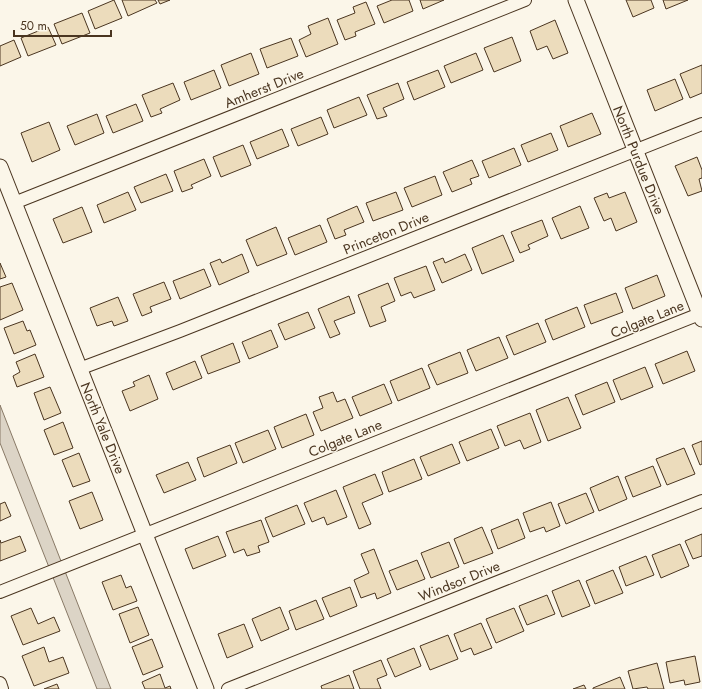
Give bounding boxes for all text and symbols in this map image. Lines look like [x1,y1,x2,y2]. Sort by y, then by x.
scale bar [14,12,111,38]
text: 50 m [20,17,47,35]
street label: Amherst Drive [221,63,307,113]
street label: North Purdue Drive [608,103,670,217]
street label: Princeton Drive [340,207,432,259]
street label: Colgate Lane [607,295,687,343]
street label: North Yale Drive [76,379,130,477]
street label: Colgate Lane [305,414,385,462]
street label: Windsor Drive [415,556,503,606]

